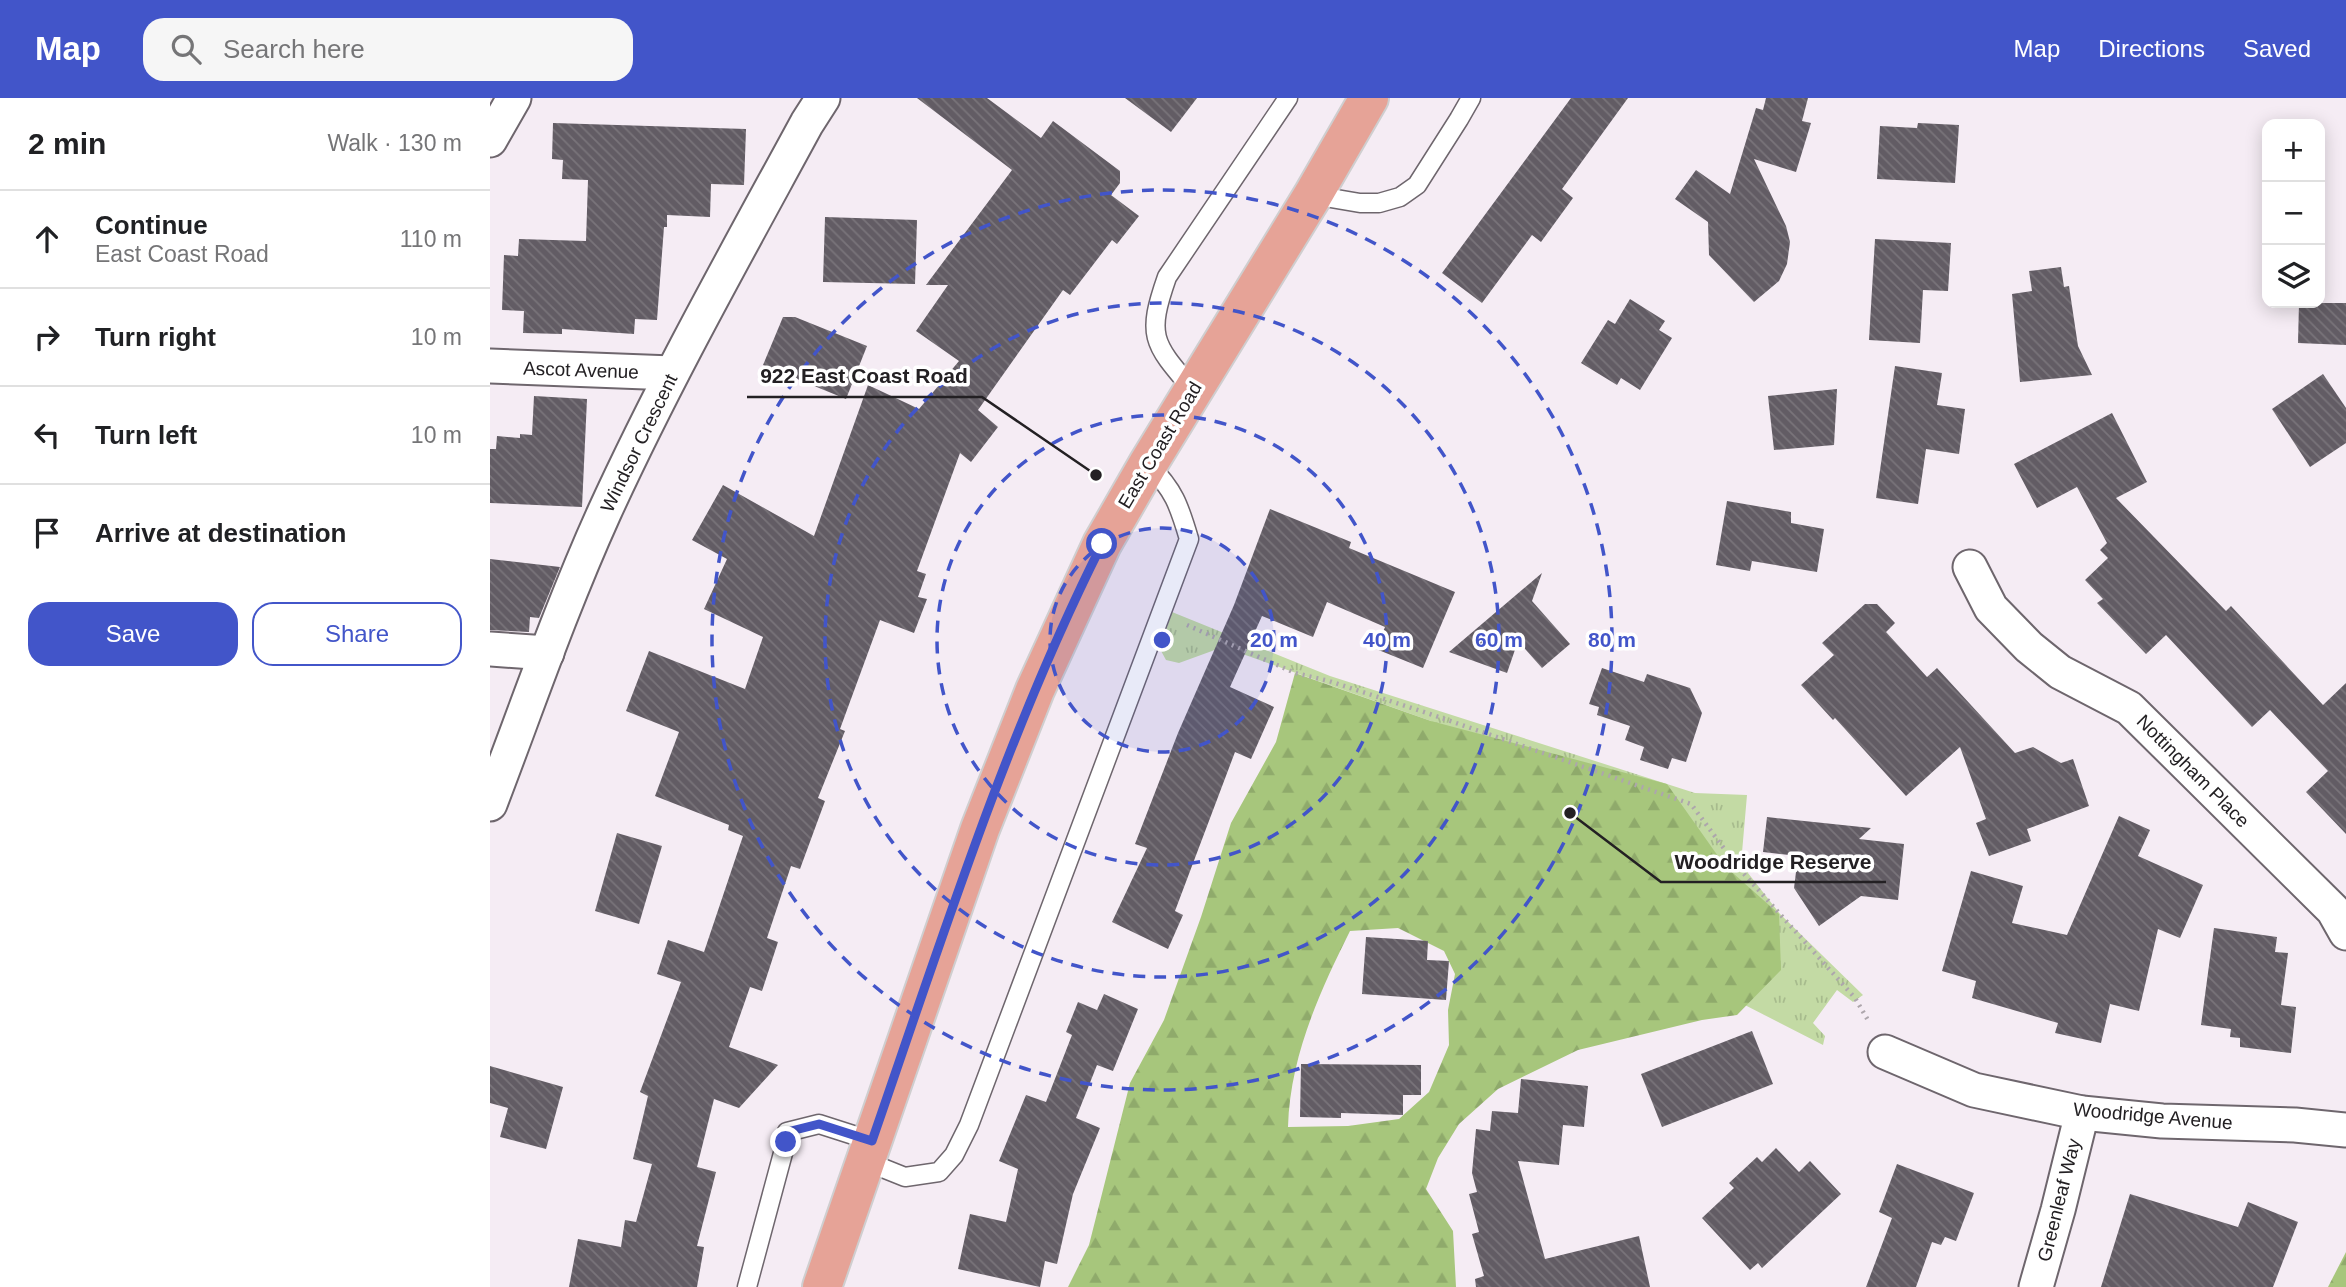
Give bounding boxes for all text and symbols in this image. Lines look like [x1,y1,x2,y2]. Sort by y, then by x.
search box [143,18,633,81]
text: Map [35,30,101,67]
icon: search [167,30,205,68]
text: Search here [223,34,365,64]
text: Map [2014,35,2060,62]
text: Directions [2098,35,2205,62]
text: Saved [2243,35,2311,62]
map controls [2262,119,2325,308]
button: + [2262,119,2325,182]
text: 2 min [28,127,106,160]
text: Walk · 130 m [327,130,462,156]
button: − [2262,182,2325,245]
text: Continue [95,210,208,240]
icon: ahead [28,220,66,258]
text: 110 m [400,226,462,252]
text: East Coast Road [95,241,269,267]
button: layers [2262,245,2325,308]
icon: right [28,318,66,356]
text: Turn right [95,322,216,352]
text: 10 m [411,324,462,350]
callout: 922 East Coast Road [747,355,982,397]
street label: Ascot Avenue [523,357,639,383]
text: 922 East Coast Road [760,364,968,387]
street label: Windsor Crescent [596,370,682,515]
street label: East Coast Road [1114,378,1206,512]
icon: left [28,416,66,454]
text: Turn left [95,420,197,450]
text: 10 m [411,422,462,448]
icon: arrive [28,514,66,552]
text: Arrive at destination [95,518,346,548]
route start [1086,528,1117,559]
button: Save [28,602,238,666]
button: Share [252,602,462,666]
centre of rings [1150,628,1174,652]
text: 20 m [1250,628,1298,651]
text: 40 m [1363,628,1411,651]
text: 60 m [1475,628,1523,651]
text: 80 m [1588,628,1636,651]
street label: Nottingham Place [2133,711,2253,831]
callout: Woodridge Reserve [1661,840,1886,882]
text: Woodridge Reserve [1675,850,1871,873]
street label: Woodridge Avenue [2072,1099,2234,1133]
route end [770,1126,801,1157]
street label: Greenleaf Way [2034,1136,2085,1264]

